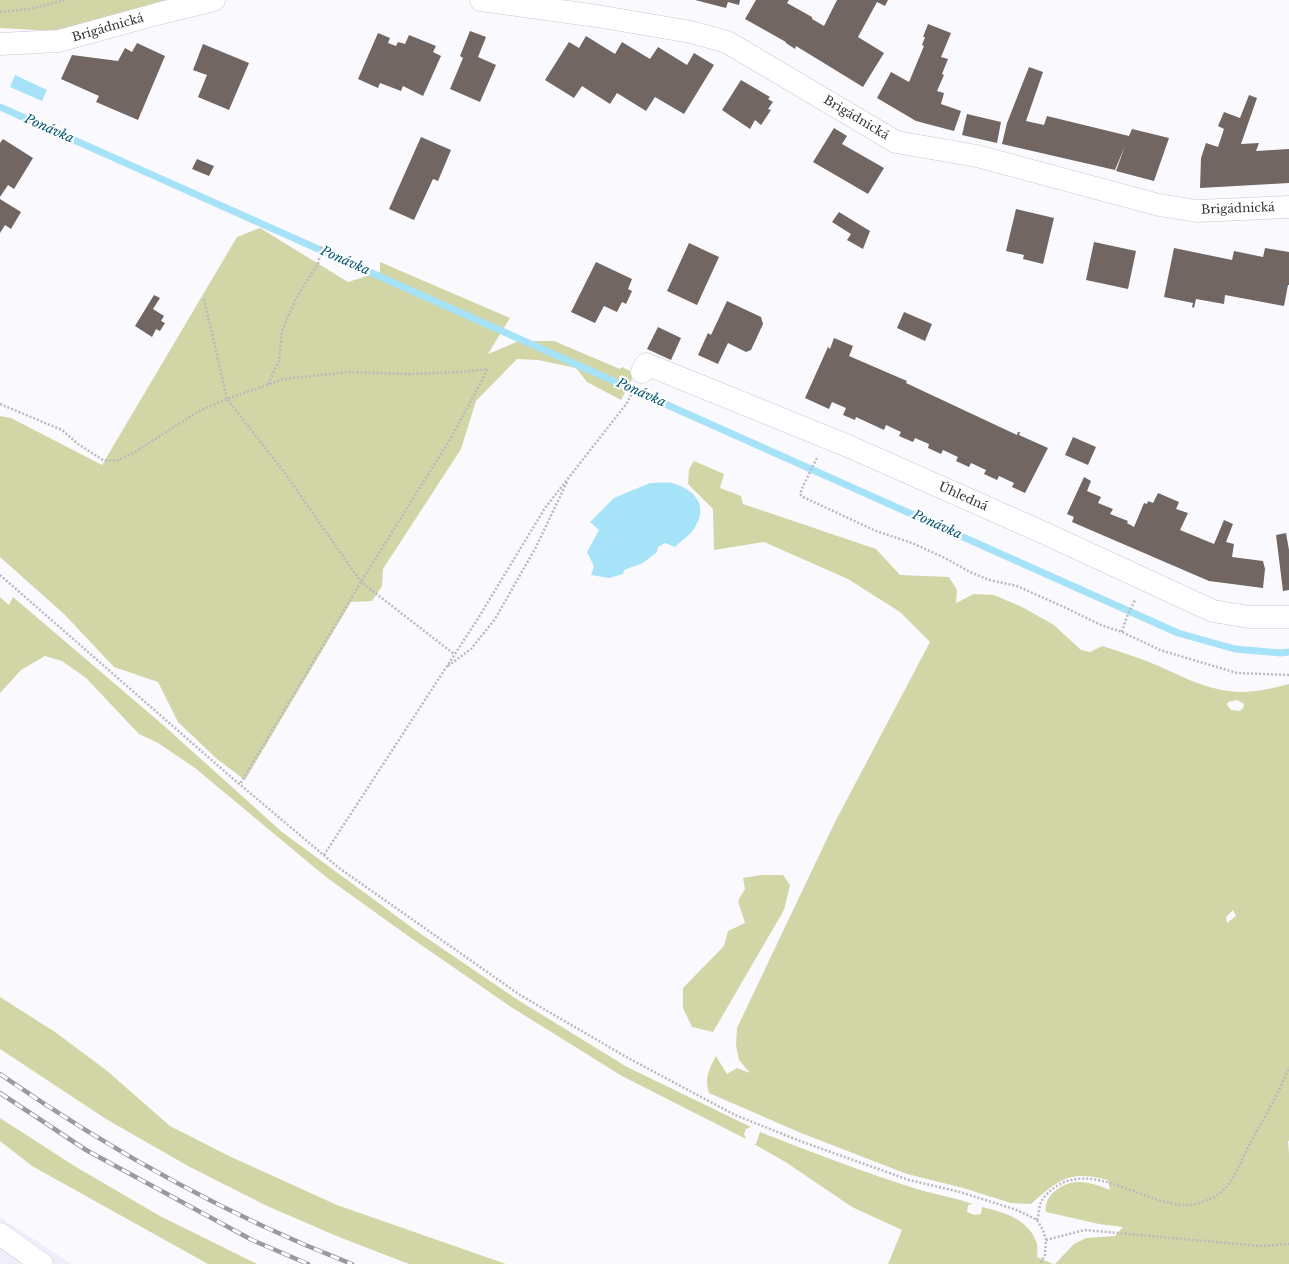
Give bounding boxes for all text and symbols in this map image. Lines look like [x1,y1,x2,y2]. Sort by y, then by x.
street label: Brigádnická [71,11,145,45]
street label: Brigádnická [821,93,891,143]
water label: Ponávka [22,111,76,147]
street label: Brigádnická [1201,201,1275,217]
water label: Ponávka [318,243,372,279]
water label: Ponávka [614,375,668,411]
street label: Úhledná [936,480,990,514]
water label: Ponávka [910,507,964,543]

